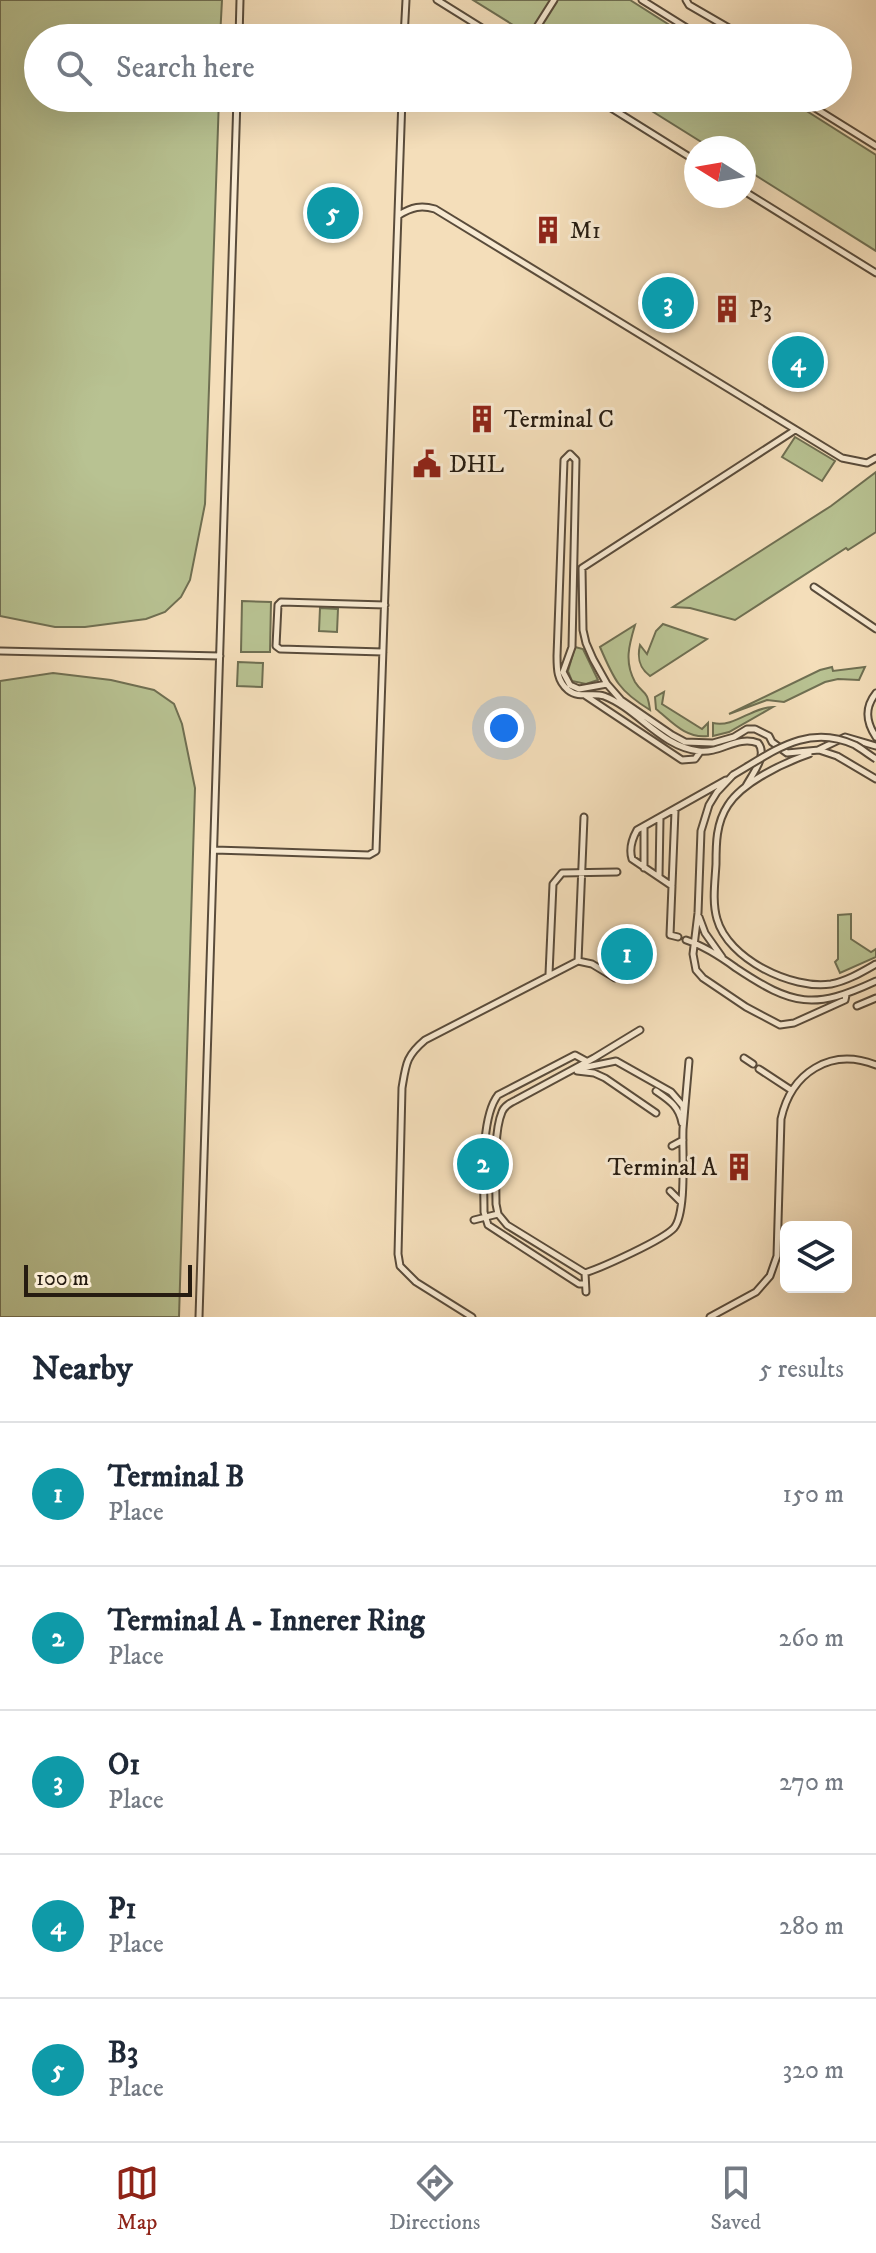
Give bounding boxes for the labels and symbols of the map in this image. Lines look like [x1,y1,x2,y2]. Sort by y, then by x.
north arrow [684,136,756,208]
pin: 5 [307,183,359,243]
building icon: M1 [533,215,563,245]
place label: M1 [570,216,601,246]
pin: 3 [642,273,694,333]
building icon: P3 [712,294,742,324]
place label: P3 [749,295,772,325]
pin: 4 [772,332,824,392]
building icon: Terminal C [467,404,497,434]
place label: Terminal C [504,405,614,435]
public building icon: DHL [412,449,442,479]
place label: DHL [449,450,504,480]
your location [484,708,524,748]
pin: 1 [601,924,653,984]
pin: 2 [457,1134,509,1194]
building icon: Terminal A [724,1152,754,1182]
place label: Terminal A [608,1153,718,1183]
scale bar [24,1261,192,1297]

